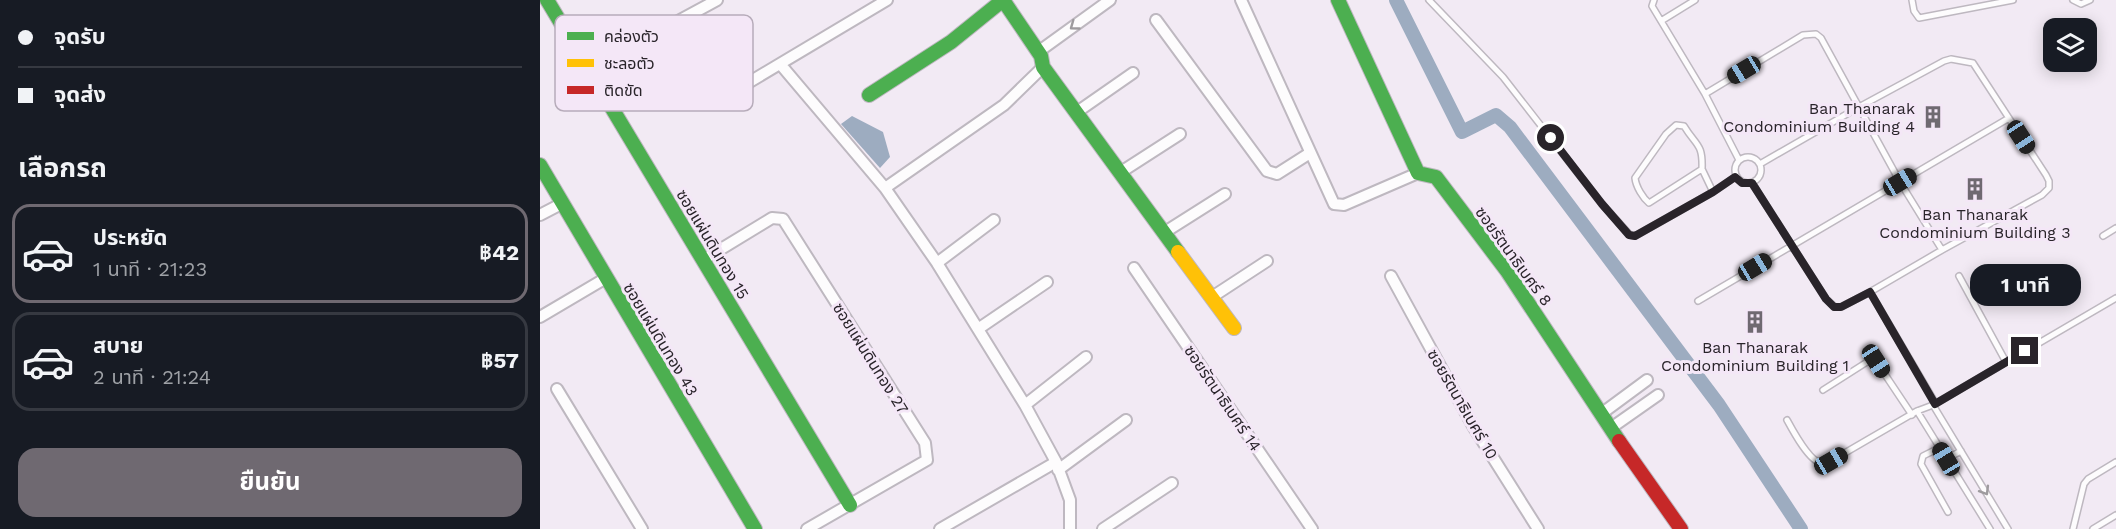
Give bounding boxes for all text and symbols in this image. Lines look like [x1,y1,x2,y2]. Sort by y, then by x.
legend [555,15,753,111]
map controls [2043,18,2097,72]
button: layers [2043,18,2097,72]
one-way arrow [1070,19,1081,30]
text: จุดรับ [54,24,106,49]
text: คล่องตัว [604,27,659,46]
car [1724,53,1764,87]
text: ชะลอตัว [604,54,655,73]
text: ติดขัด [604,81,643,100]
text: จุดส่ง [54,82,106,107]
place label: Ban Thanarak Condominium Building 4 [1723,99,1915,136]
building icon: Ban Thanarak Condominium Building 4 [1920,104,1946,130]
car [2004,117,2038,157]
route start [1537,124,1564,151]
text: เลือกรถ [18,152,107,184]
car [1880,165,1920,199]
building icon: Ban Thanarak Condominium Building 3 [1962,176,1988,202]
street label: ซอยแผ่นดินทอง 15 [672,186,753,303]
street label: ซอยรัตนาธิเบศร์ 8 [1471,203,1556,310]
place label: Ban Thanarak Condominium Building 3 [1879,205,2071,242]
text: ประหยัด [93,225,168,250]
icon: car [21,227,75,281]
text: ฿42 [479,240,519,265]
car [1735,250,1775,284]
text: 1 นาที · 21:23 [93,257,207,281]
callout: 1 นาที [1970,264,2080,306]
text: 1 นาที [2001,273,2050,297]
street label: ซอยแผ่นดินทอง 43 [619,279,702,399]
street label: ซอยแผ่นดินทอง 27 [829,299,912,417]
building icon: Ban Thanarak Condominium Building 1 [1742,309,1768,335]
text: สบาย [93,333,143,358]
icon: car [21,335,75,389]
route end [2011,337,2038,364]
place label: Ban Thanarak Condominium Building 1 [1661,338,1849,375]
car [1859,341,1893,381]
street label: ซอยรัตนาธิเบศร์ 14 [1180,342,1265,455]
street label: ซอยรัตนาธิเบศร์ 10 [1423,346,1502,463]
text: ฿57 [481,348,519,373]
text: 2 นาที · 21:24 [93,365,211,389]
car [1929,439,1963,479]
car [1811,444,1851,478]
button: ยืนยัน [18,448,522,517]
one-way arrow [1978,485,1990,495]

